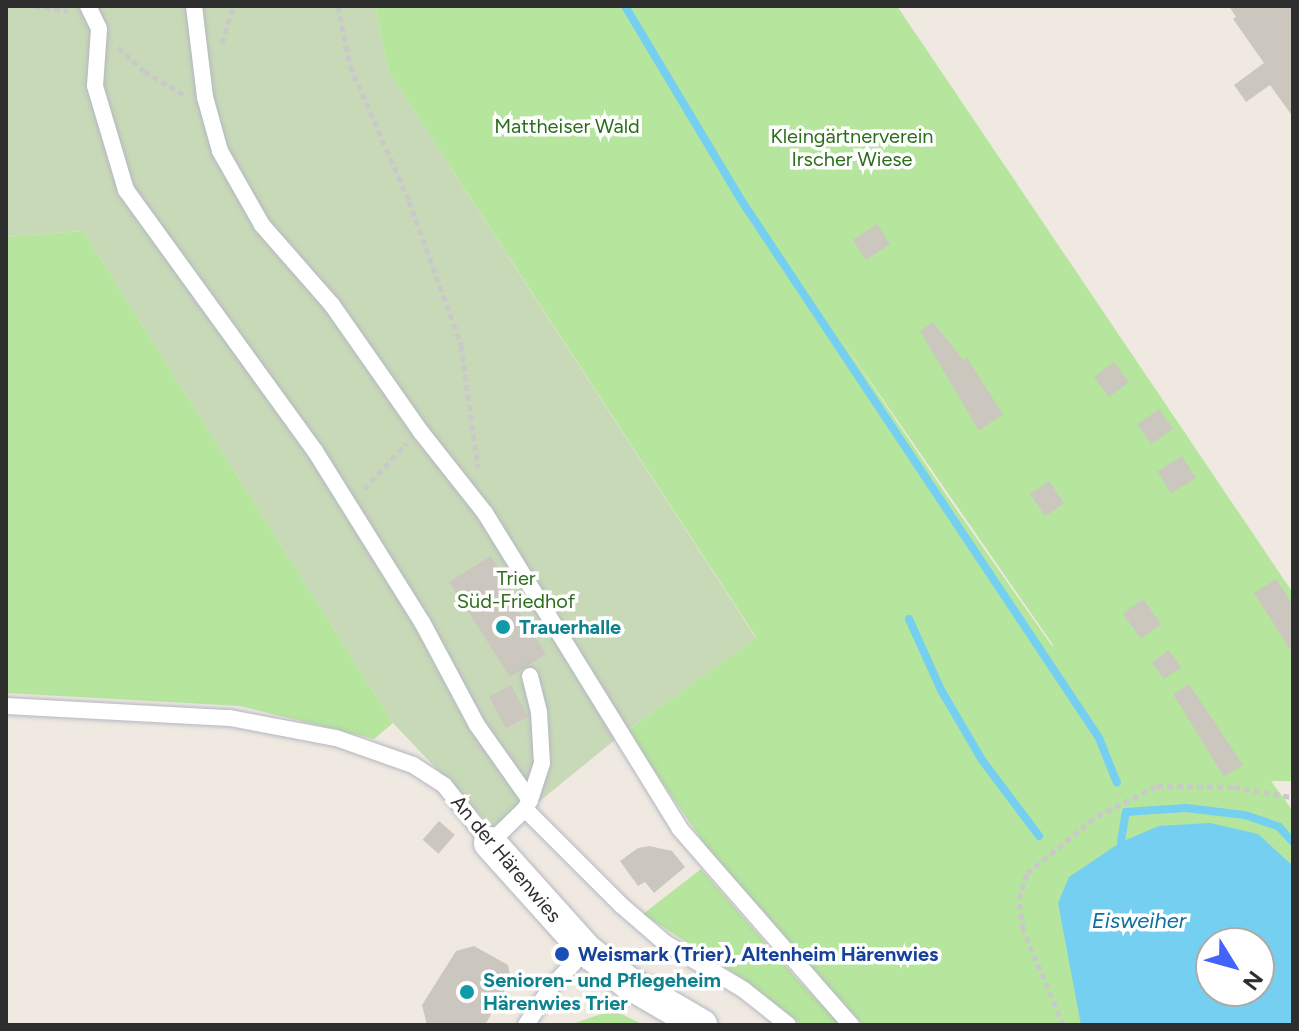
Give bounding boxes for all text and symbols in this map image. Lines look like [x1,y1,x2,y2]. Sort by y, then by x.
park label: Mattheiser Wald [494,114,640,138]
park label: Kleingärtnerverein Irscher Wiese [771,125,933,172]
park label: Trier Süd-Friedhof [457,567,575,614]
place label: Trauerhalle [519,615,621,639]
marker: Trauerhalle [494,618,512,636]
street label: An der Härenwies [446,791,566,927]
water label: Eisweiher [1092,908,1186,934]
north arrow [1195,927,1275,1007]
place label: Weismark (Trier), Altenheim Härenwies [578,942,938,966]
marker: Weismark (Trier), Altenheim Härenwies [553,945,571,963]
text: N [1237,966,1269,995]
place label: Senioren- und Pflegeheim Härenwies Trier [483,968,721,1015]
marker: Senioren- und Pflegeheim Härenwies Trier [458,983,476,1001]

